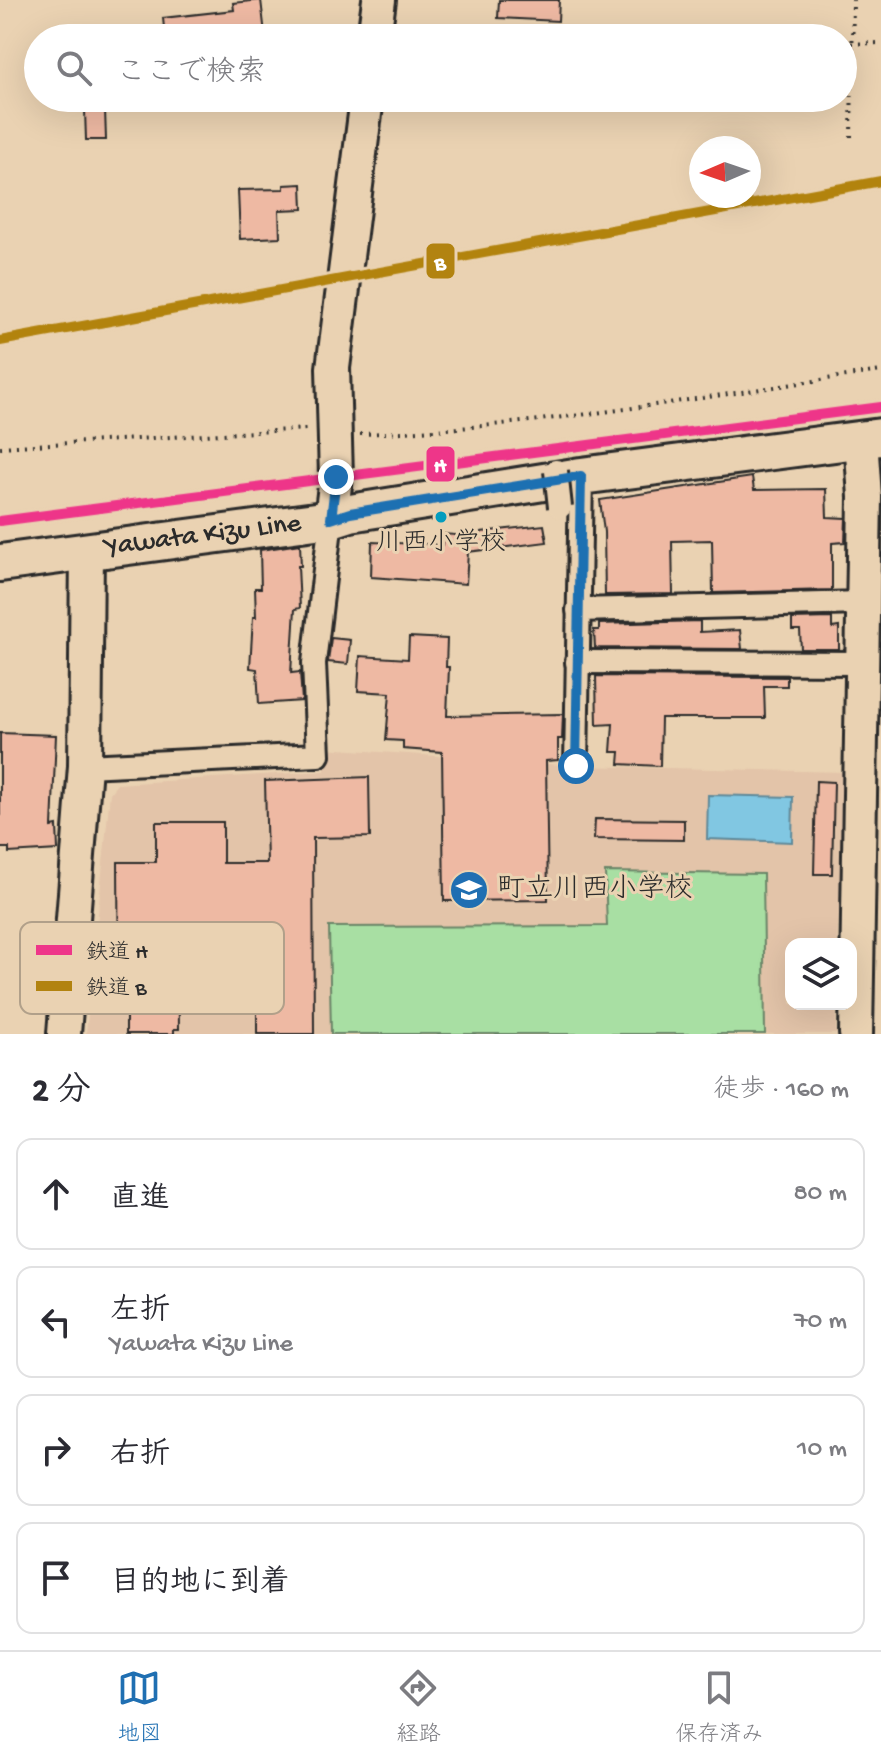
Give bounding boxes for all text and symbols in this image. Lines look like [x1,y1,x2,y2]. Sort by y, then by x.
search box [24,24,857,112]
icon: search [52,46,96,90]
text: ここで検索 [116,57,266,92]
north arrow [689,136,761,208]
line badge: B [425,242,456,280]
text: B [433,252,447,278]
line badge: H [425,445,456,483]
text: H [434,455,448,481]
route end [318,459,354,495]
street label: Yawata Kizu Line [100,508,303,565]
marker: 川西小学校 [433,509,449,525]
place label: 川西小学校 [376,528,506,560]
route start [558,748,594,784]
school or university icon: 町立川西小学校 [448,869,490,911]
place label: 町立川西小学校 [497,873,693,907]
legend [20,922,284,1014]
map controls [785,938,857,1010]
button: layers [785,938,857,1010]
text: 鉄道 H [86,940,148,967]
text: 鉄道 B [86,976,147,1003]
text: 2 分 [32,1073,91,1113]
text: 徒歩 · 160 m [713,1076,849,1107]
icon: ahead [34,1172,78,1216]
text: 80 m [793,1179,847,1210]
text: 直進 [110,1183,170,1218]
text: 左折 [110,1295,170,1330]
icon: left [34,1300,78,1344]
text: 70 m [794,1307,847,1338]
text: Yawata Kizu Line [110,1330,293,1361]
icon: right [34,1428,78,1472]
text: 10 m [797,1435,847,1466]
text: 右折 [110,1439,170,1474]
icon: arrive [34,1556,78,1600]
text: 目的地に到着 [110,1567,290,1602]
tab: 地図 [117,1666,162,1749]
tab: 経路 [396,1666,441,1749]
tab: 保存済み [675,1666,764,1749]

